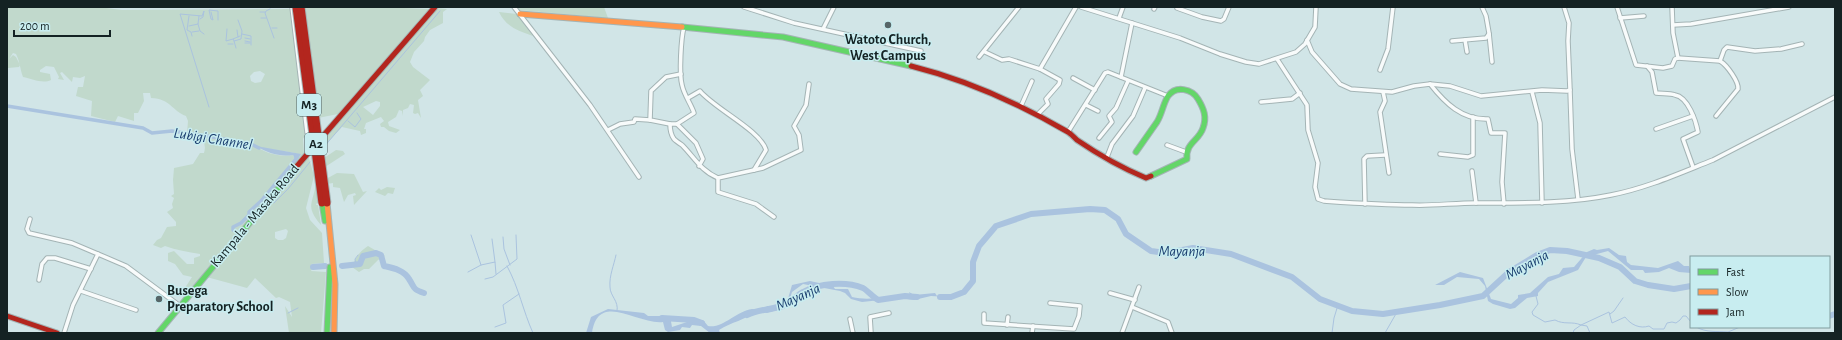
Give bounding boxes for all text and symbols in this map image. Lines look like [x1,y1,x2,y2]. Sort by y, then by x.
scale bar [14,12,110,38]
text: 200 m [20,20,50,32]
marker: Watoto Church, West Campus [883,20,893,30]
place label: Watoto Church, West Campus [845,33,931,63]
road number: M3 [297,94,321,116]
water label: Lubigi Channel [173,125,254,153]
road number: A2 [305,133,327,155]
street label: Kampala - Masaka Road [208,162,302,270]
water label: Mayanja [1159,244,1205,259]
water label: Mayanja [1503,247,1551,283]
legend [1690,256,1830,328]
text: Fast [1726,266,1745,278]
water label: Mayanja [774,281,822,313]
place label: Busega Preparatory School [167,284,273,314]
text: Slow [1726,286,1748,298]
marker: Busega Preparatory School [154,294,164,304]
text: Jam [1726,306,1745,318]

